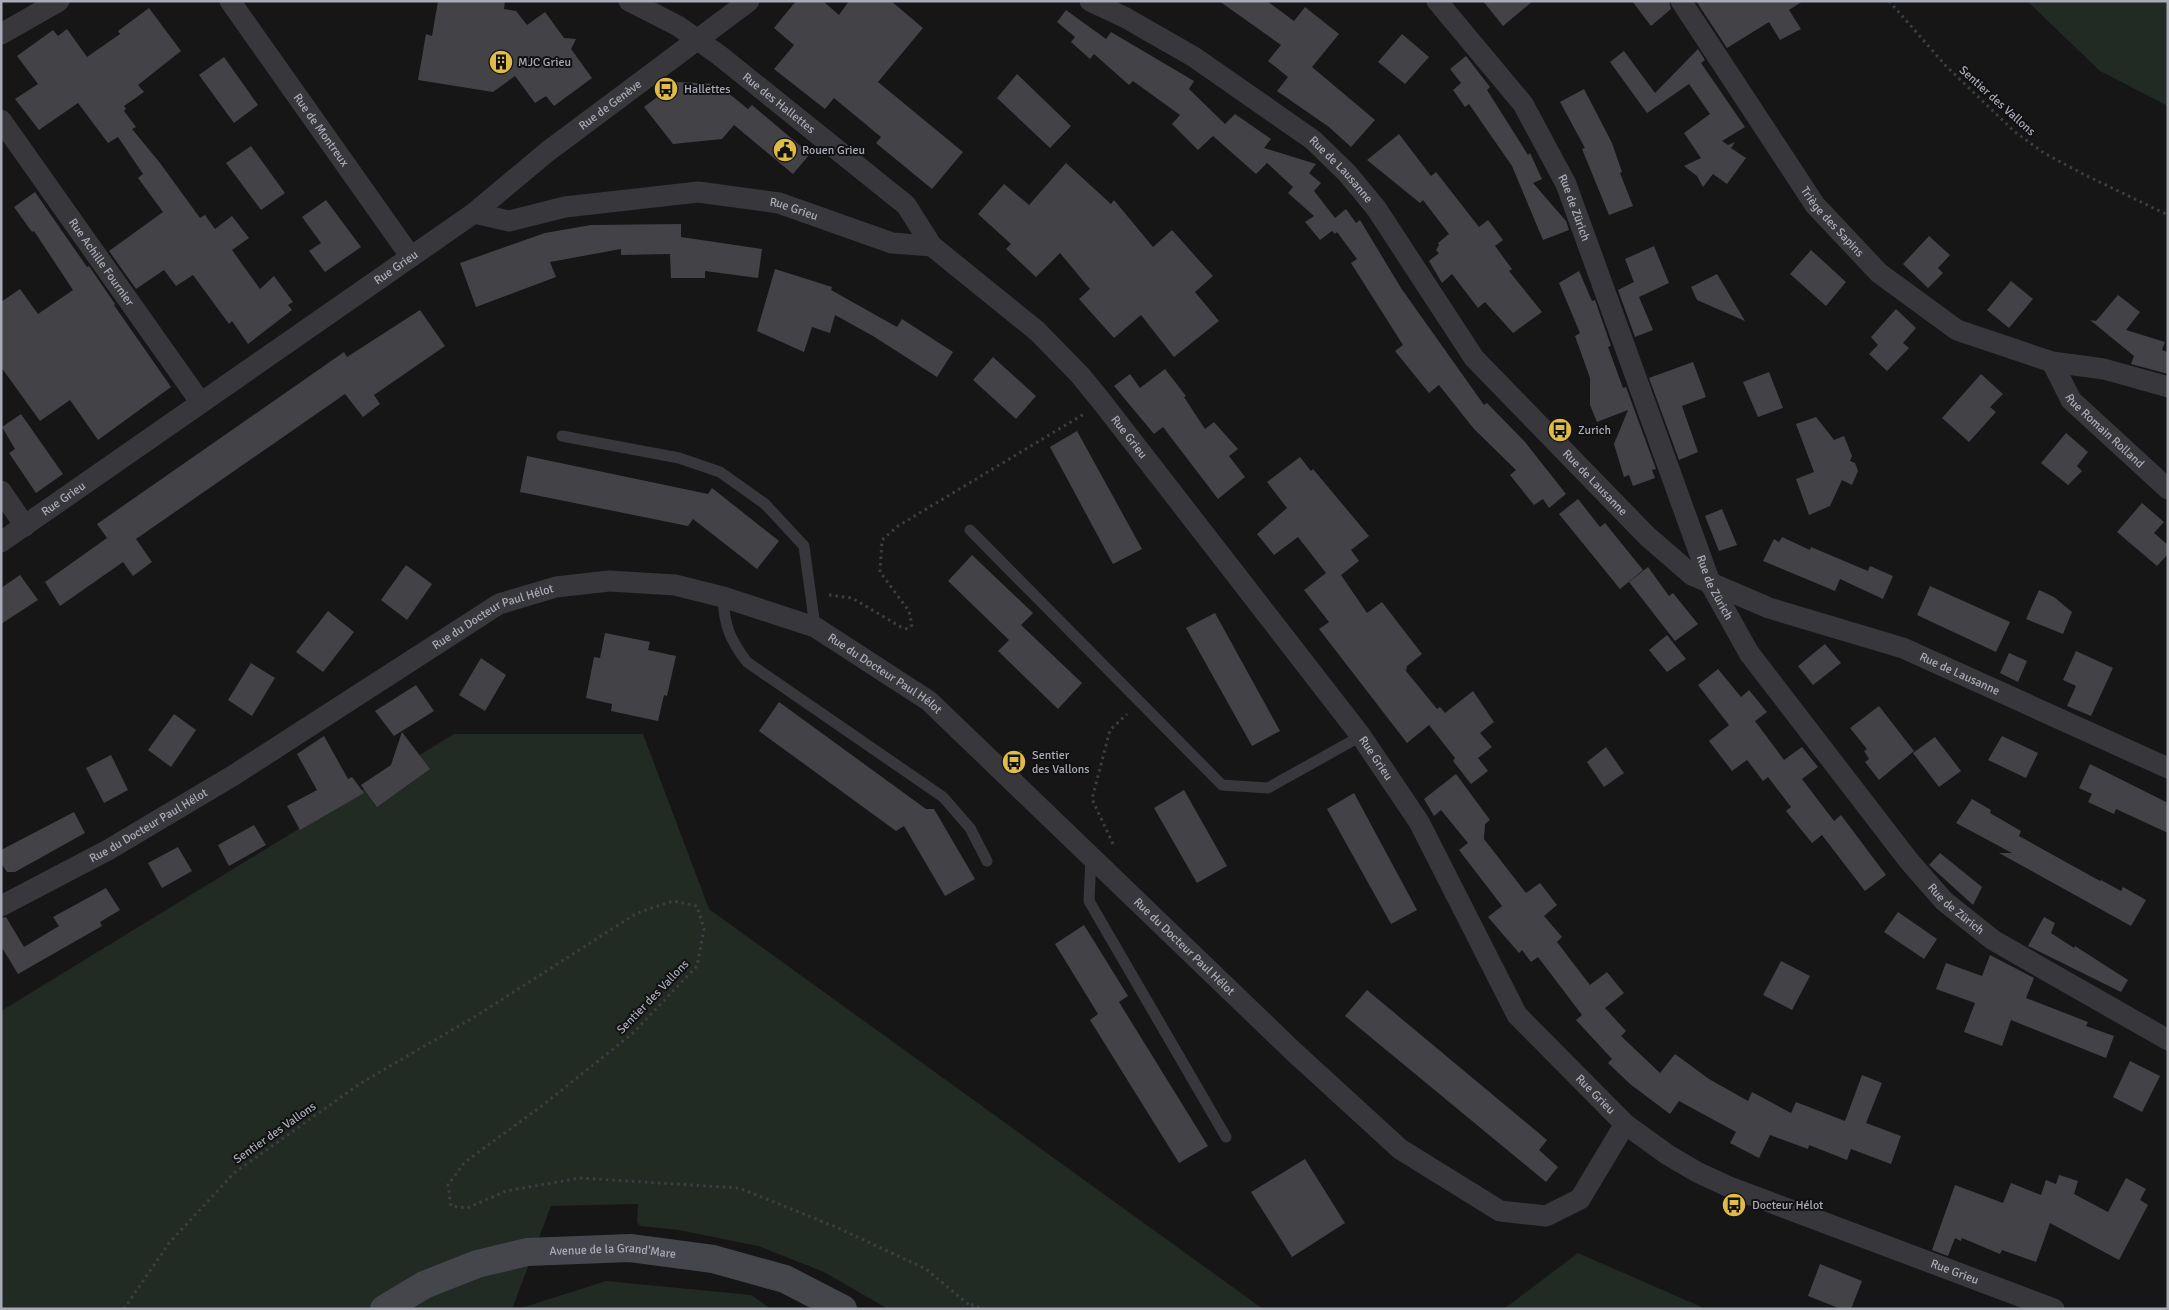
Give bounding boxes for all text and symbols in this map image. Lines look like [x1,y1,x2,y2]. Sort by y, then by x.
building icon: MJC Grieu [488,49,514,75]
place label: MJC Grieu [518,55,571,70]
street label: Sentier des Vallons [1956,63,2038,139]
street label: Rue des Hallettes [739,69,818,137]
bus stop icon: Hallettes [653,76,679,102]
street label: Rue de Genève [576,77,644,133]
place label: Hallettes [684,82,731,97]
street label: Rue de Montreux [290,90,352,170]
street label: Rue de Lausanne [1306,133,1376,206]
public building icon: Rouen Grieu [772,137,798,163]
place label: Rouen Grieu [802,143,865,158]
street label: Rue de Zürich [1555,171,1594,243]
street label: Triège des Sapins [1798,184,1867,260]
street label: Rue Grieu [769,194,820,224]
street label: Rue Achille Fournier [65,215,138,309]
street label: Rue Grieu [371,247,421,288]
street label: Rue Romain Rolland [2062,391,2148,471]
street label: Rue Grieu [1108,413,1151,462]
bus stop icon: Zurich [1547,417,1573,443]
place label: Zurich [1578,423,1611,438]
street label: Rue de Lausanne [1560,446,1631,519]
street label: Rue Grieu [38,478,88,519]
street label: Rue de Zürich [1693,553,1736,622]
street label: Rue du Docteur Paul Hélot [429,581,555,653]
street label: Rue du Docteur Paul Hélot [825,630,945,717]
street label: Rue de Lausanne [1917,649,2002,698]
street label: Rue Grieu [1356,733,1396,783]
place label: Sentier des Vallons [1032,748,1090,777]
bus stop icon: Sentier des Vallons [1001,749,1027,775]
street label: Rue du Docteur Paul Hélot [87,785,210,866]
street label: Rue de Zürich [1924,880,1987,938]
street label: Rue du Docteur Paul Hélot [1131,894,1238,998]
street label: Sentier des Vallons [614,957,692,1037]
street label: Rue Grieu [1572,1071,1619,1117]
street label: Sentier des Vallons [231,1099,319,1167]
bus stop icon: Docteur Hélot [1721,1192,1747,1218]
place label: Docteur Hélot [1752,1198,1823,1213]
street label: Avenue de la Grand'Mare [549,1240,677,1262]
street label: Rue Grieu [1929,1256,1981,1288]

